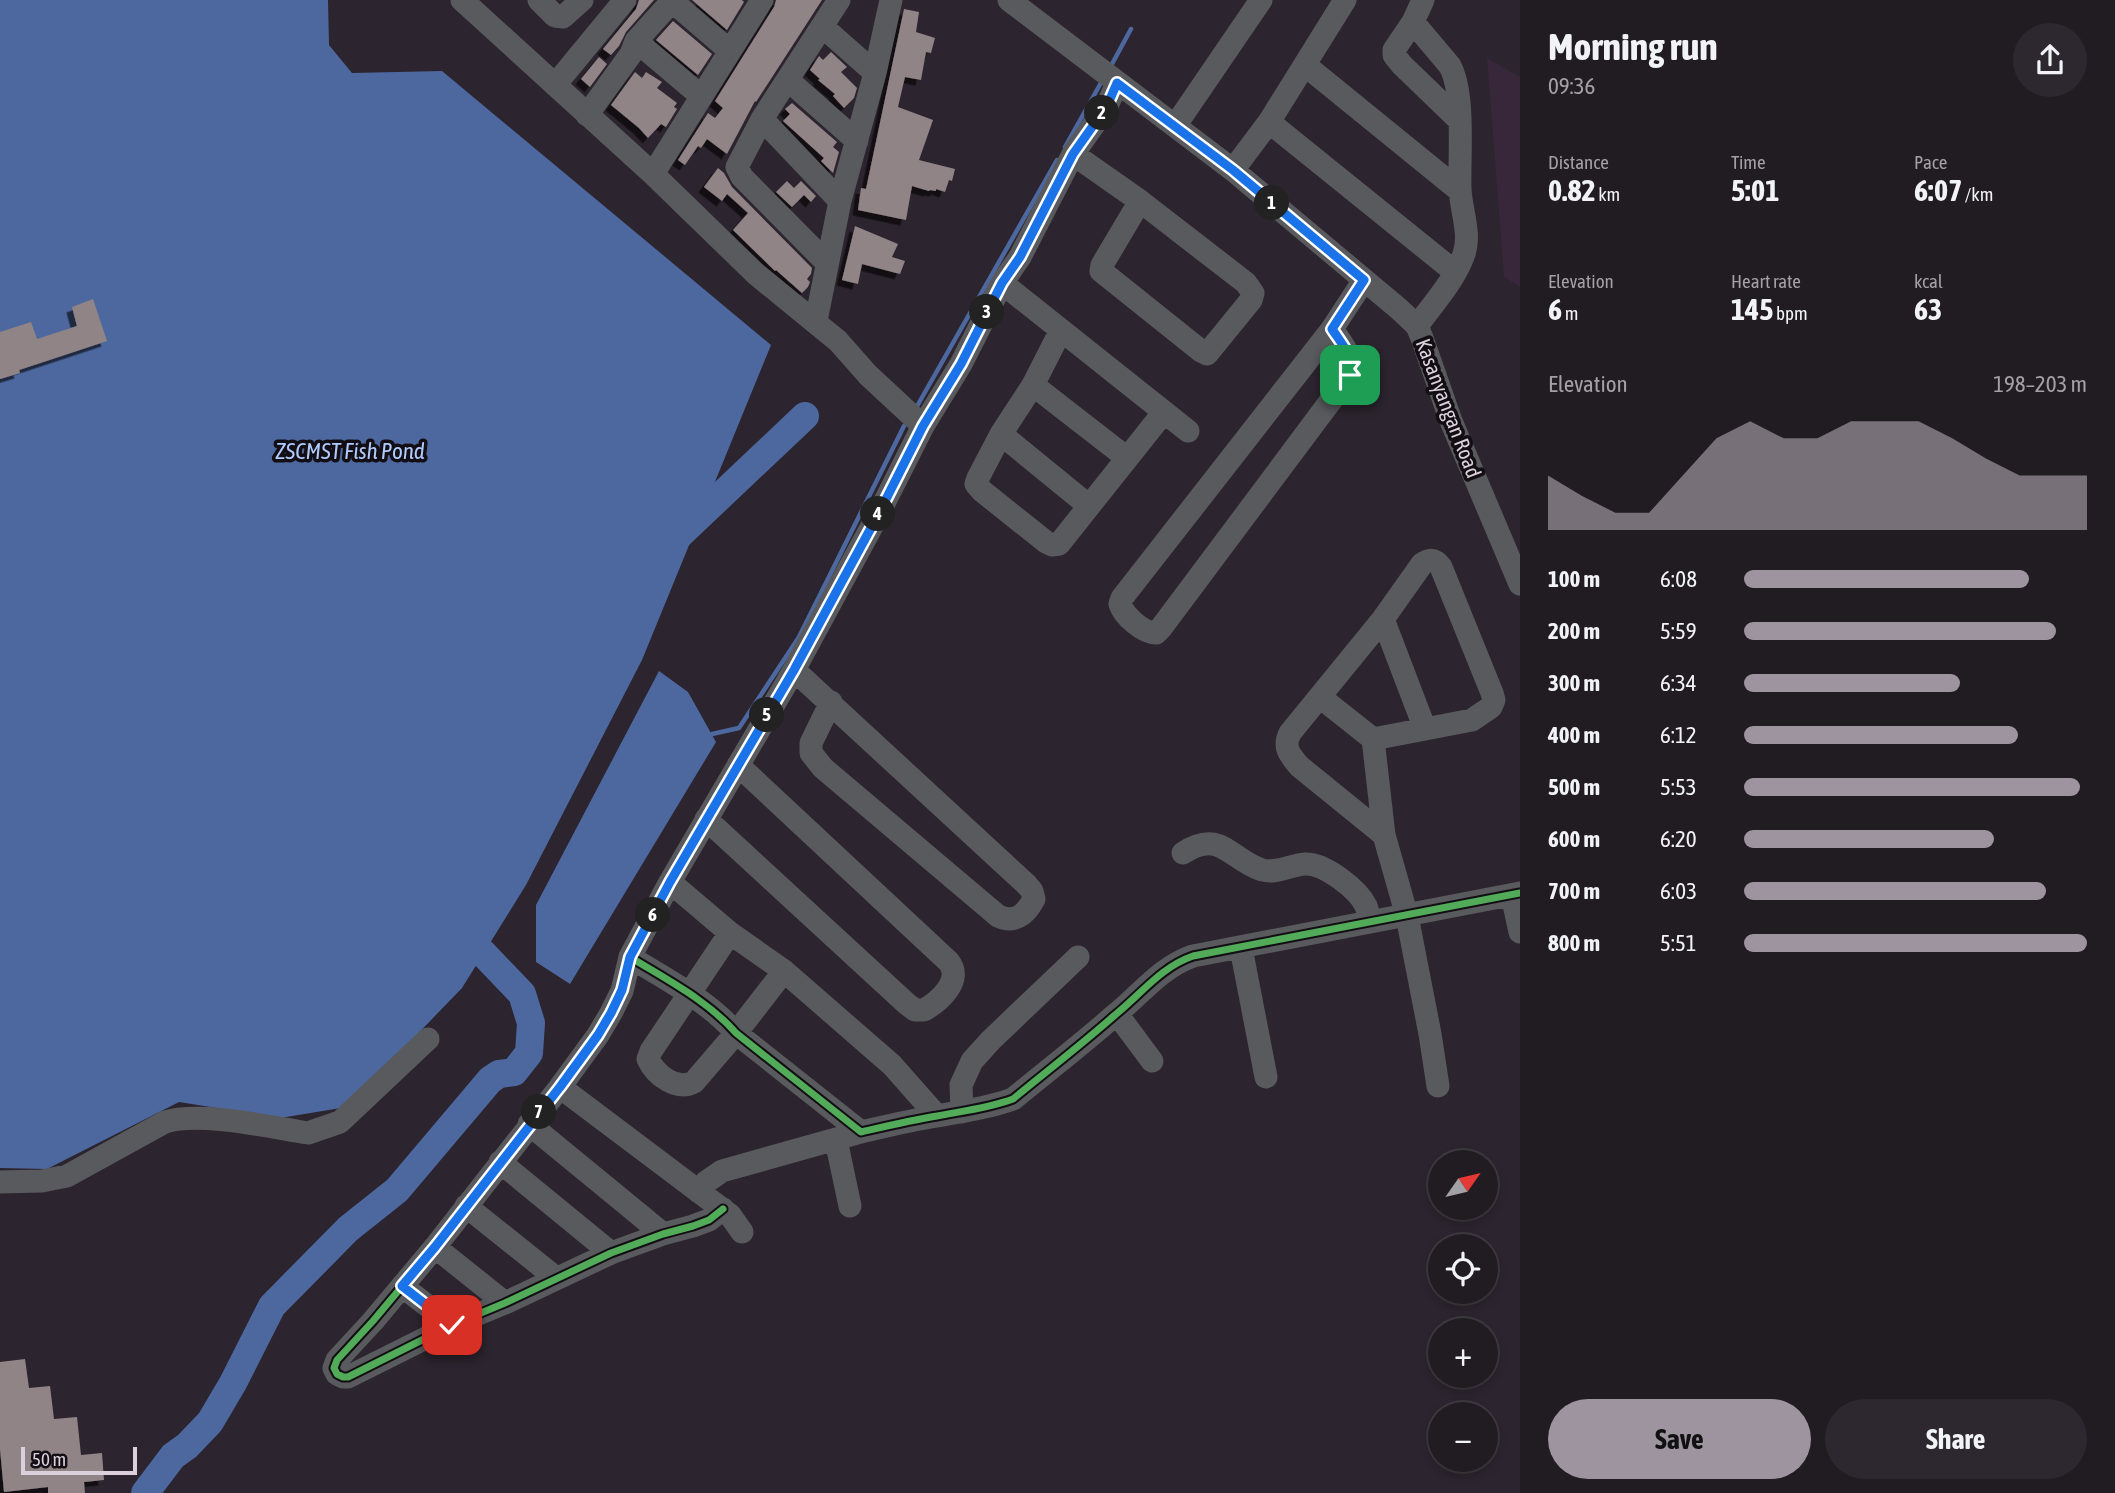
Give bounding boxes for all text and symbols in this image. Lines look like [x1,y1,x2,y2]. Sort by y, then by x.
button: share [2013,23,2087,97]
text: Morning run [1548,25,1718,68]
text: 09:36 [1548,73,1595,99]
pin: 2 [1084,96,1120,130]
text: 2 [1097,101,1106,123]
text: Distance [1548,151,1609,173]
text: Time [1731,151,1766,173]
text: Pace [1914,151,1947,173]
text: 0.82 [1548,173,1596,207]
text: 5:01 [1731,173,1779,207]
text: 6:07 [1914,173,1962,207]
text: km [1596,183,1620,205]
text: /km [1962,183,1993,205]
pin: 1 [1254,186,1290,220]
text: 1 [1267,191,1276,213]
text: Elevation [1548,270,1614,292]
text: Heart rate [1731,270,1801,292]
text: kcal [1914,270,1943,292]
text: 6 [1548,292,1562,326]
text: 145 [1731,292,1773,326]
text: 63 [1914,292,1942,326]
pin: 3 [970,294,1004,330]
text: 3 [982,300,991,322]
text: m [1562,302,1578,324]
text: bpm [1773,302,1808,324]
street label: Kasanyangan Road [1411,335,1487,481]
pin [1320,345,1380,405]
icon: arrive [1331,356,1369,394]
text: Elevation [1548,371,1628,397]
text: 198–203 m [1993,371,2087,397]
water label: ZSCMST Fish Pond [275,438,425,464]
pin: 4 [860,496,896,532]
text: 4 [873,502,882,524]
text: 100 m [1548,566,1600,592]
text: 6:08 [1660,566,1697,592]
text: 200 m [1548,618,1600,644]
text: 5:59 [1660,618,1697,644]
text: 300 m [1548,670,1600,696]
text: 6:34 [1660,670,1697,696]
pin: 5 [750,698,784,732]
text: 5 [762,703,771,725]
text: 400 m [1548,722,1600,748]
text: 6:12 [1660,722,1697,748]
text: 500 m [1548,774,1600,800]
text: 5:53 [1660,774,1697,800]
text: 600 m [1548,826,1600,852]
text: 6:20 [1660,826,1697,852]
text: 700 m [1548,878,1600,904]
text: 6:03 [1660,878,1697,904]
pin: 6 [636,898,670,932]
text: 6 [648,903,657,925]
text: 800 m [1548,930,1600,956]
text: 5:51 [1660,930,1697,956]
pin: 7 [522,1094,556,1130]
text: 7 [534,1100,543,1122]
north arrow [1428,1150,1498,1220]
map controls [1428,1150,1498,1472]
button: locate [1428,1234,1498,1304]
pin [422,1295,482,1355]
icon: check [433,1306,471,1344]
button: + [1428,1318,1498,1388]
button: Save [1548,1399,1811,1479]
button: Share [1825,1399,2087,1479]
button: − [1428,1402,1498,1472]
scale bar [21,1444,136,1476]
text: 50 m [32,1448,66,1470]

